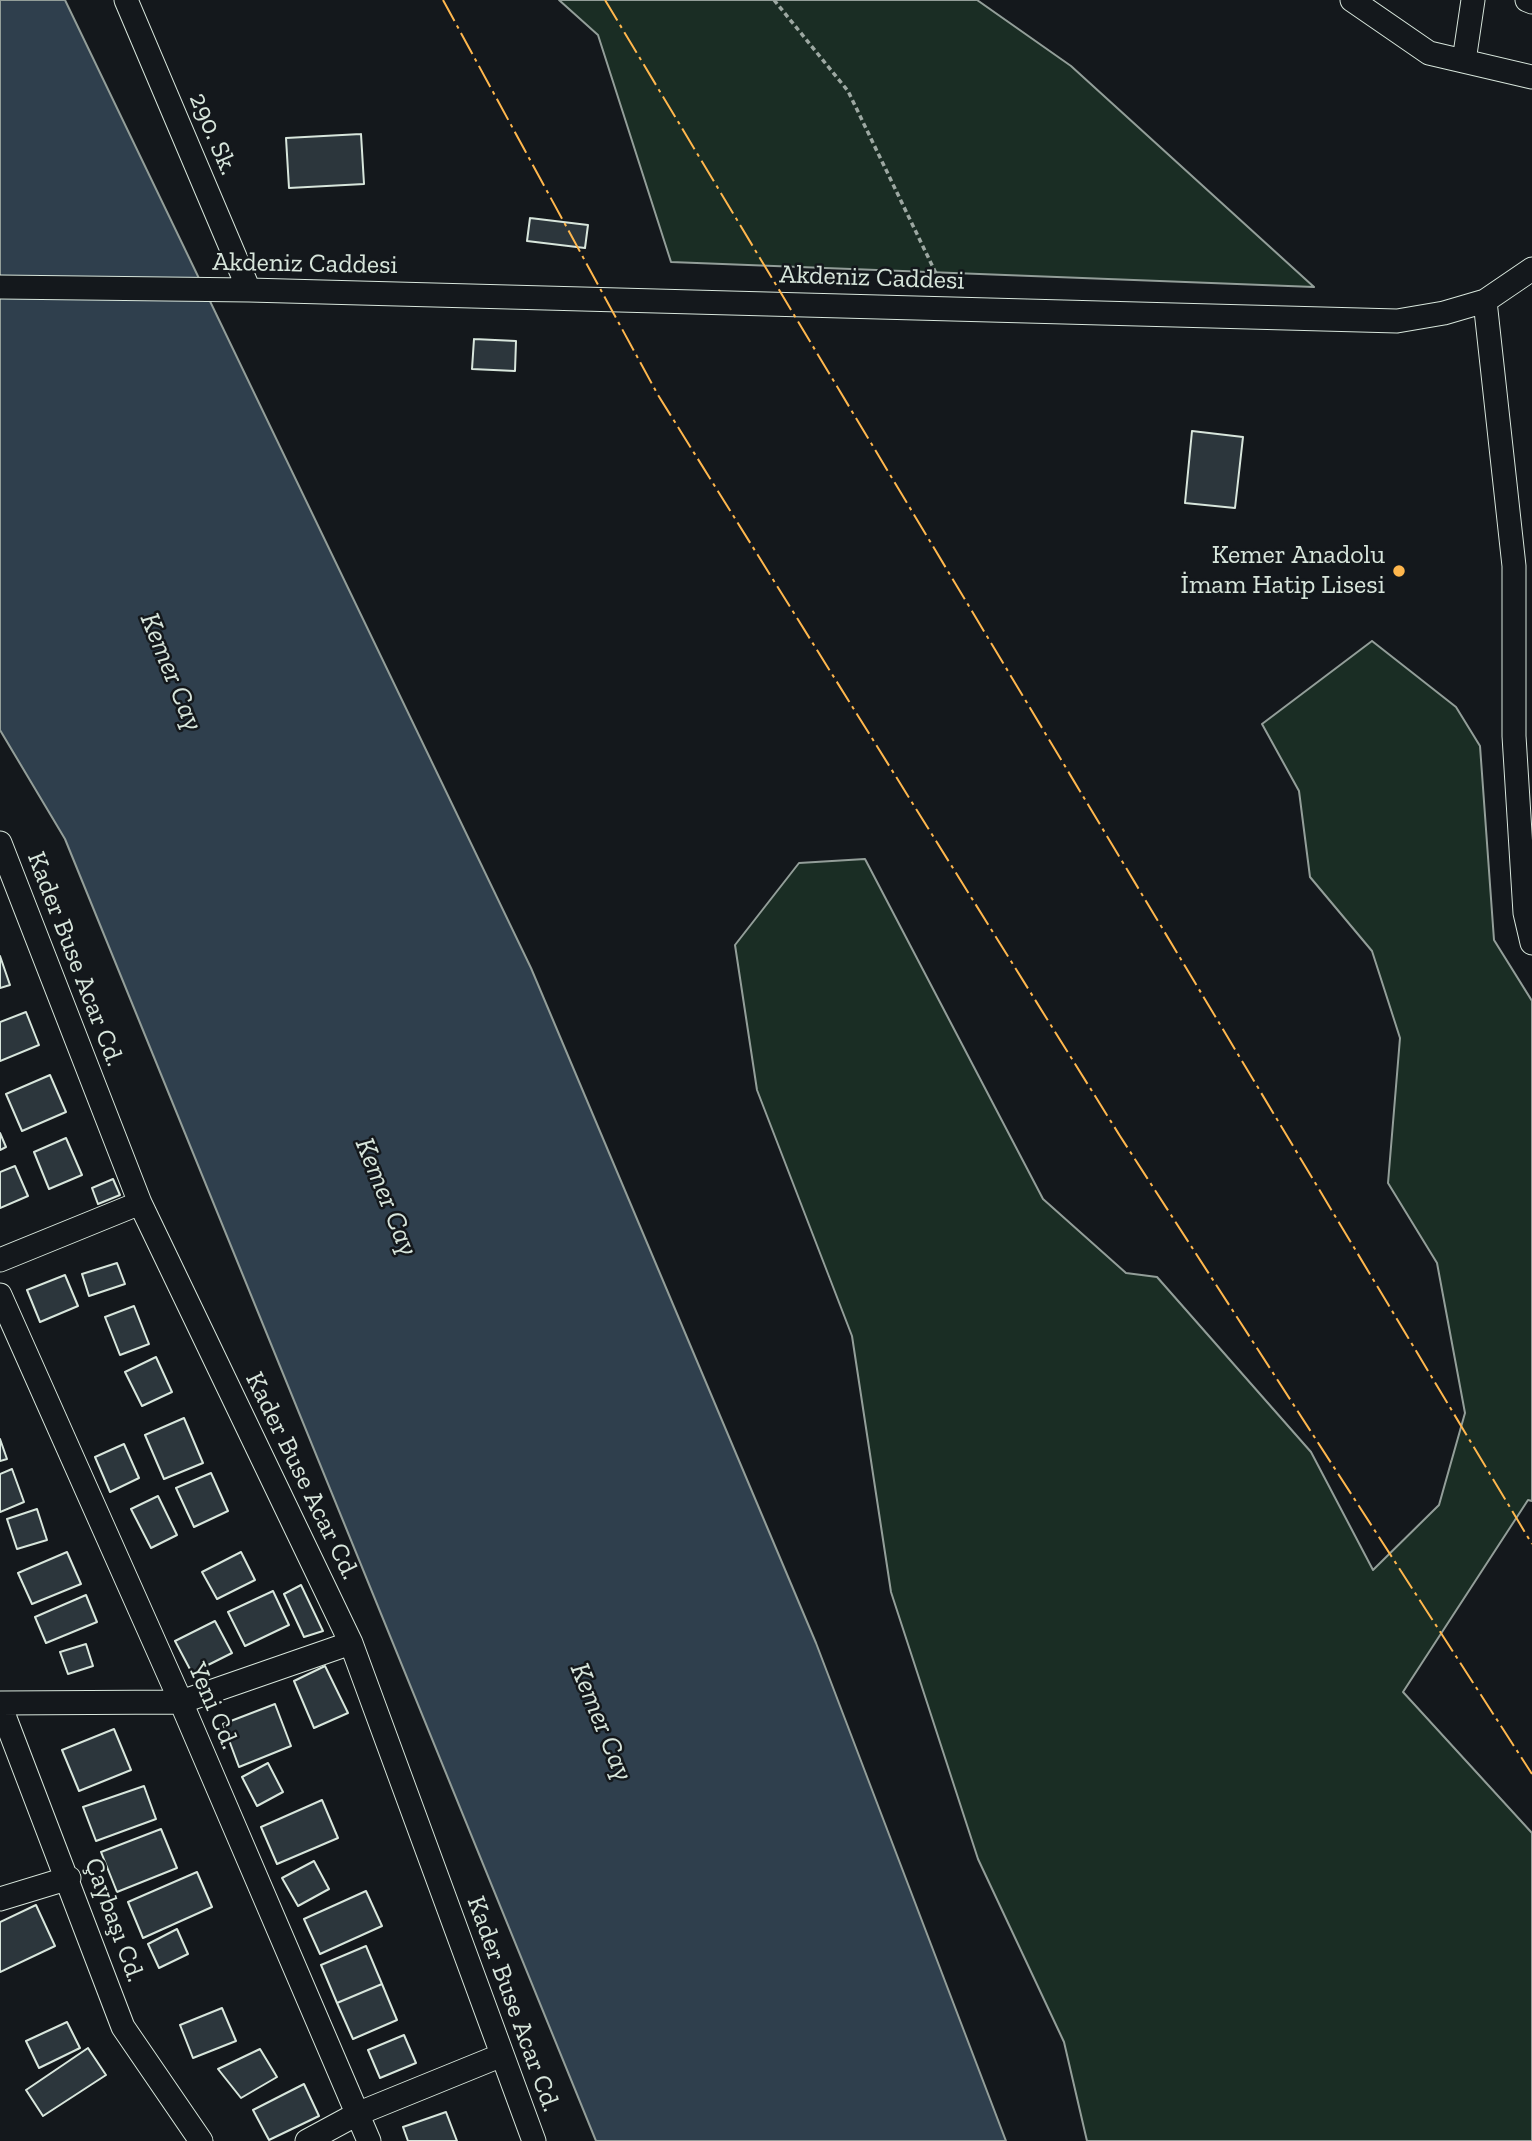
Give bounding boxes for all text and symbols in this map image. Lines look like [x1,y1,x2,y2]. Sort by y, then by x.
street label: 290. Sk. [182,88,244,180]
street label: Akdeniz Caddesi [212,247,398,281]
street label: Akdeniz Caddesi [779,259,965,297]
place label: Kemer Anadolu İmam Hatip Lisesi [1181,540,1385,602]
marker: Kemer Anadolu İmam Hatip Lisesi [1391,563,1407,579]
water label: Kemer Cay [132,608,210,736]
street label: Kader Buse Acar Cd. [20,848,130,1070]
water label: Kemer Cay [347,1133,425,1261]
street label: Kader Buse Acar Cd. [238,1367,366,1585]
street label: Yeni Cd. [181,1658,245,1754]
water label: Kemer Cay [562,1658,640,1786]
street label: Çaybaşı Cd. [77,1854,151,1986]
street label: Kader Buse Acar Cd. [460,1892,566,2116]

